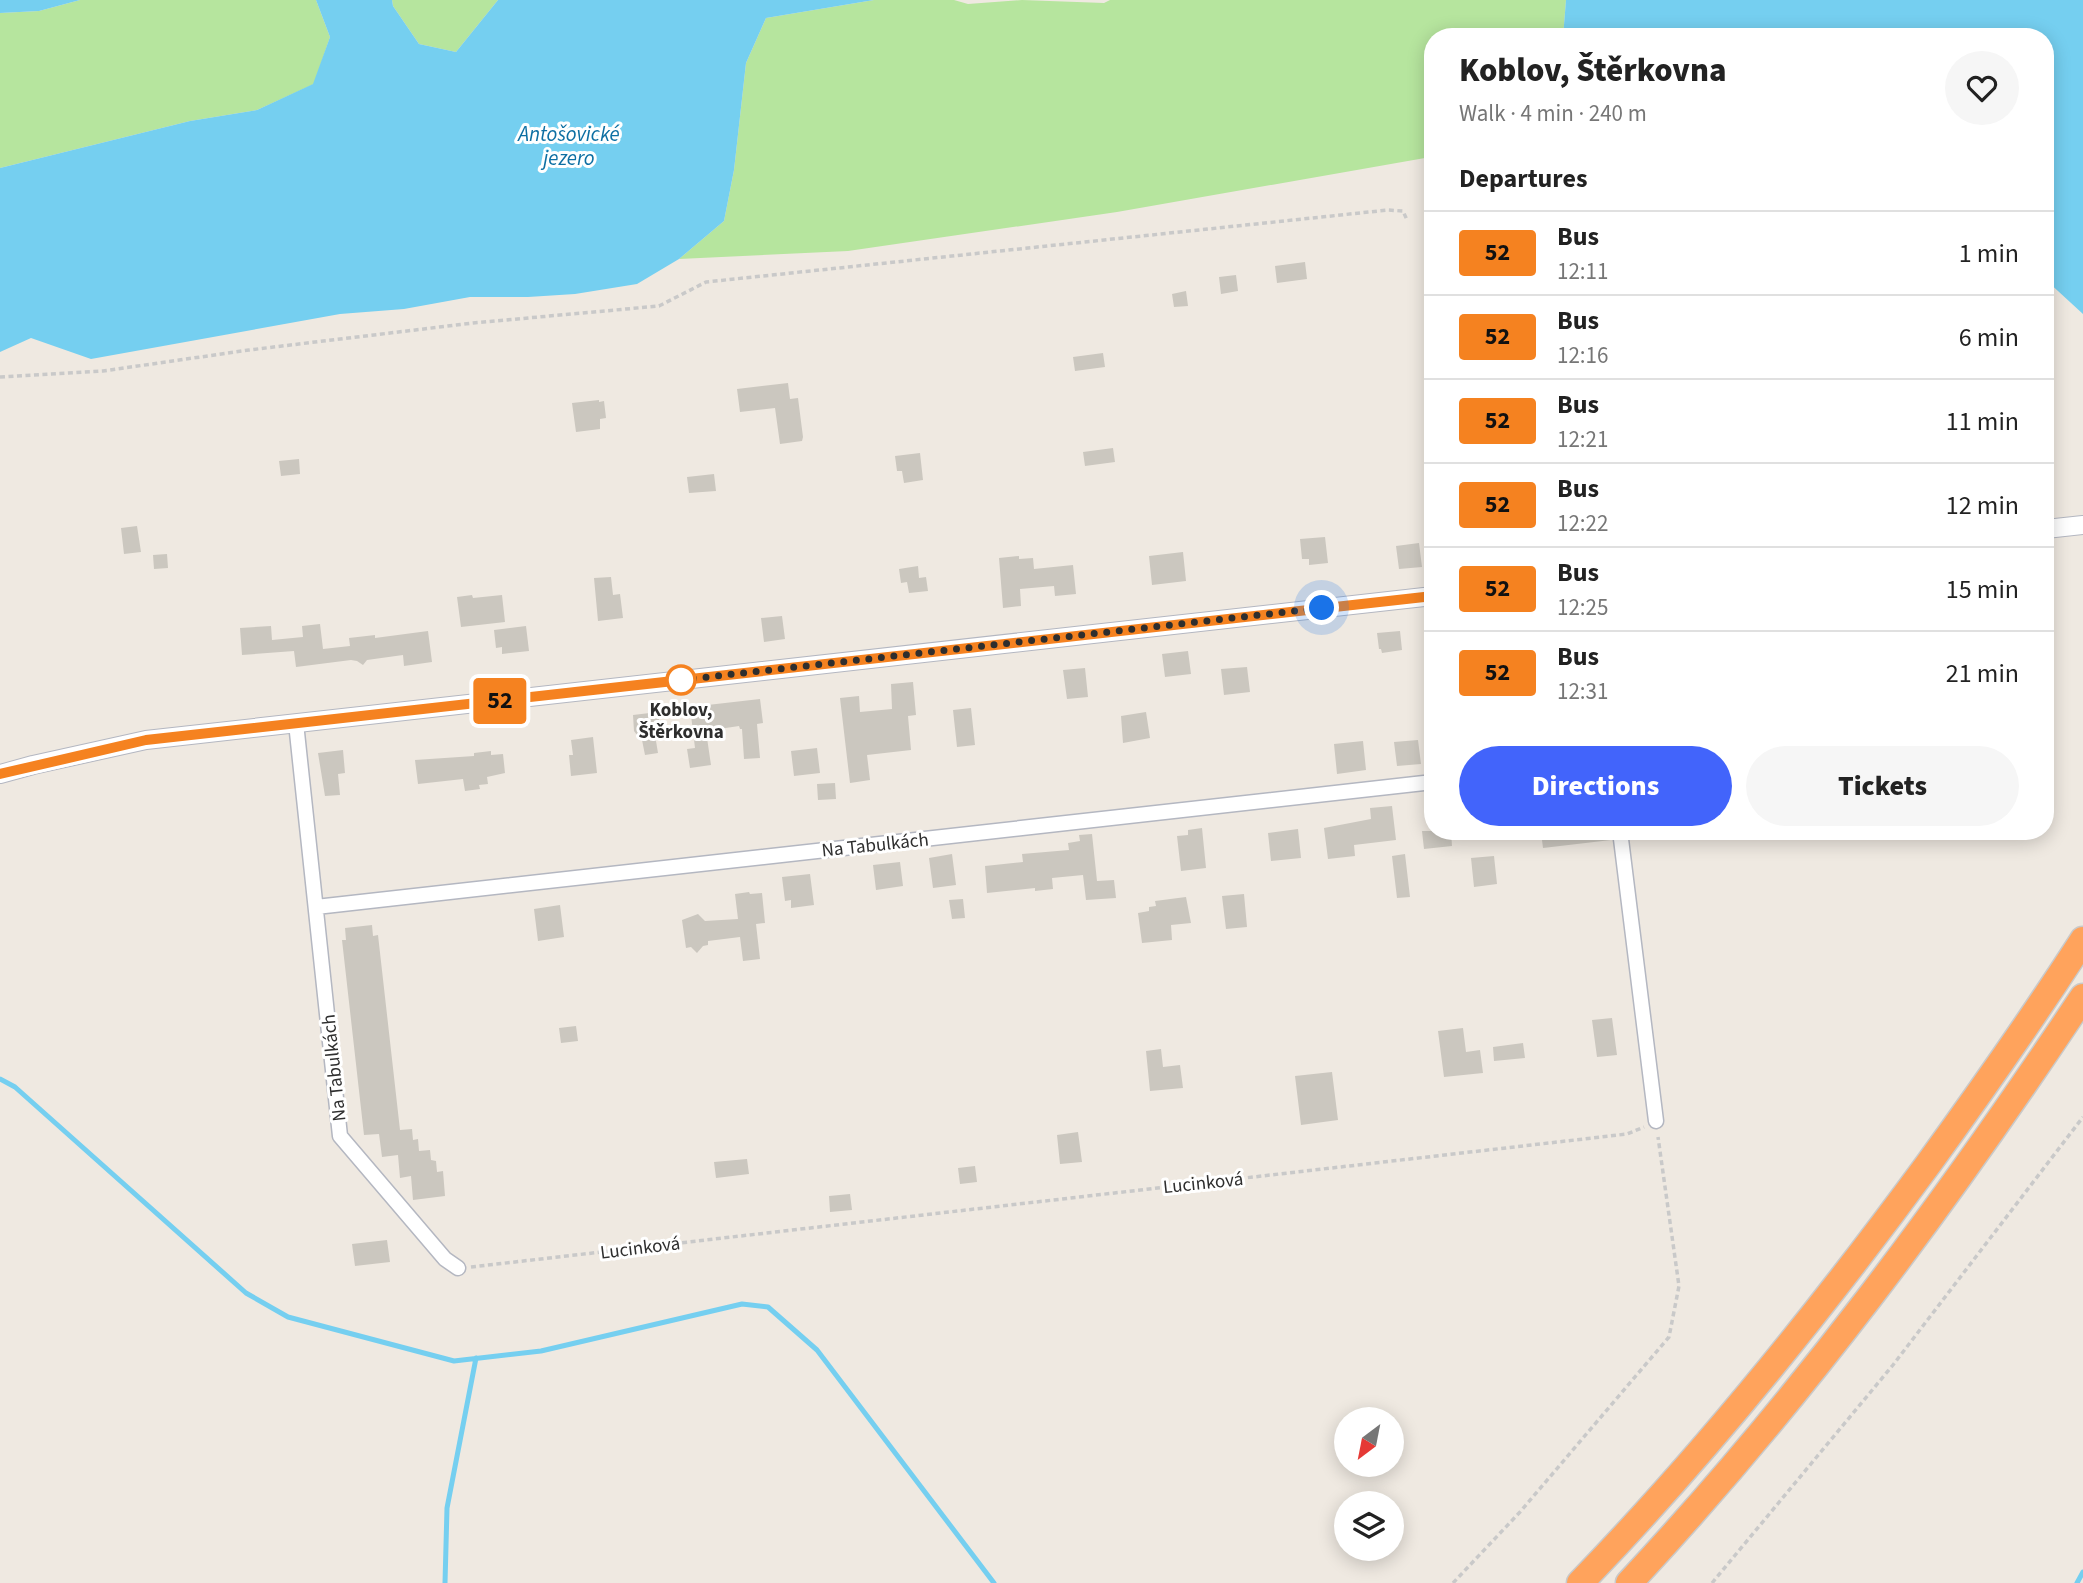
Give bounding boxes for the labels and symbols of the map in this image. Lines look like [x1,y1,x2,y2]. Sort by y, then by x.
water label: Antošovické jezero [516,119,621,173]
your location [1304,590,1339,625]
marker: Koblov, Štěrkovna [666,665,696,695]
line badge: 52 [468,678,532,724]
place label: Koblov, Štěrkovna [638,697,724,746]
street label: Na Tabulkách [820,826,930,865]
street label: Na Tabulkách [315,1013,354,1123]
street label: Lucinková [1162,1166,1245,1201]
street label: Lucinková [599,1230,682,1267]
north arrow [1334,1407,1404,1477]

